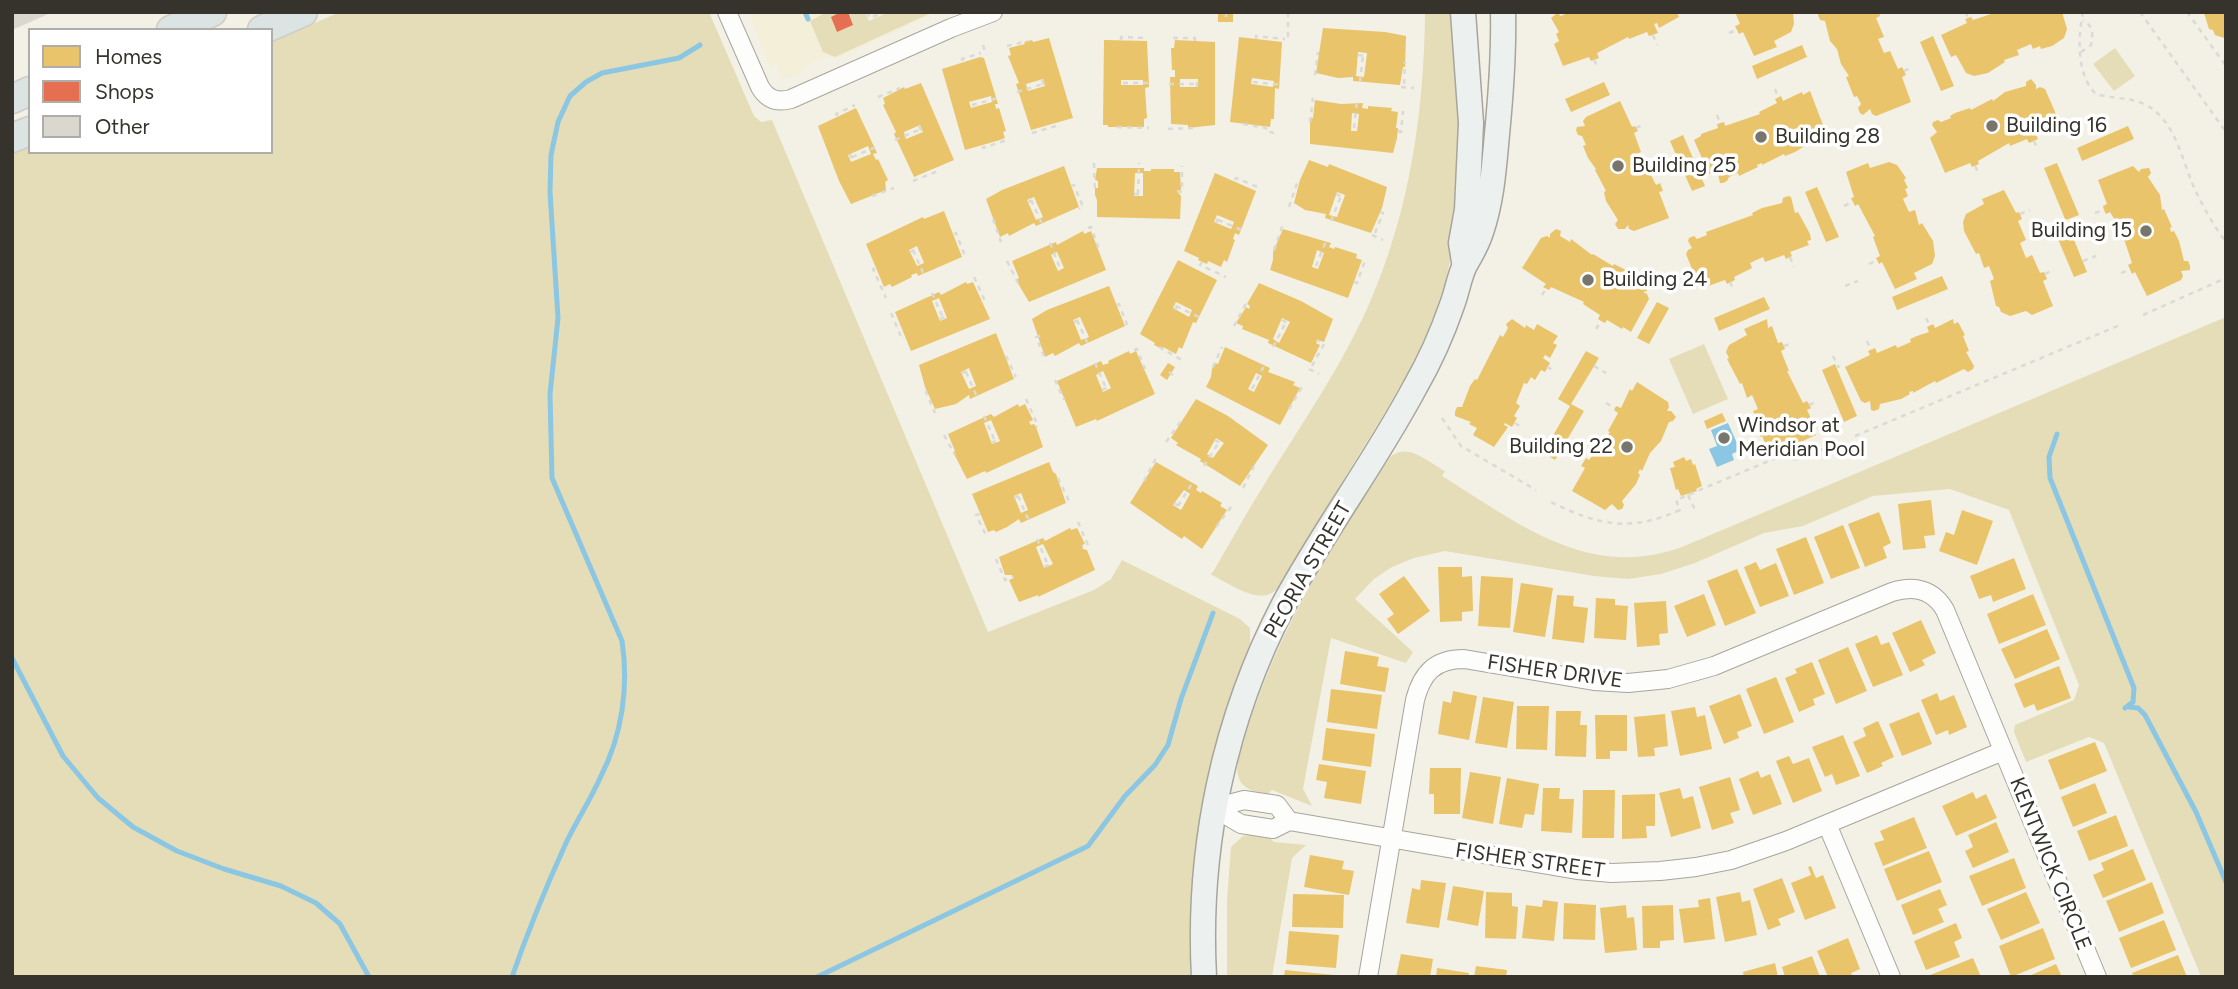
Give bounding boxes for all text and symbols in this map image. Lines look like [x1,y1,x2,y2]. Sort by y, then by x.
legend [28,28,273,154]
text: Homes [95,44,162,69]
text: Shops [95,79,154,104]
place label: Building 16 [2006,113,2107,139]
text: Other [95,114,150,139]
marker: Building 16 [1984,118,2000,134]
place label: Building 28 [1775,124,1880,150]
marker: Building 28 [1753,129,1769,145]
place label: Building 25 [1632,153,1736,179]
marker: Building 25 [1610,158,1626,174]
place label: Building 15 [2031,218,2132,244]
marker: Building 15 [2138,223,2154,239]
place label: Building 24 [1602,267,1707,293]
marker: Building 24 [1580,272,1596,288]
place label: Windsor at Meridian Pool [1738,413,1865,463]
marker: Windsor at Meridian Pool [1716,430,1732,446]
place label: Building 22 [1509,434,1613,460]
marker: Building 22 [1619,439,1635,455]
street label: PEORIA STREET [1259,497,1357,643]
street label: FISHER DRIVE [1486,650,1624,694]
street label: KENTWICK CIRCLE [2004,774,2096,954]
street label: FISHER STREET [1454,838,1606,884]

